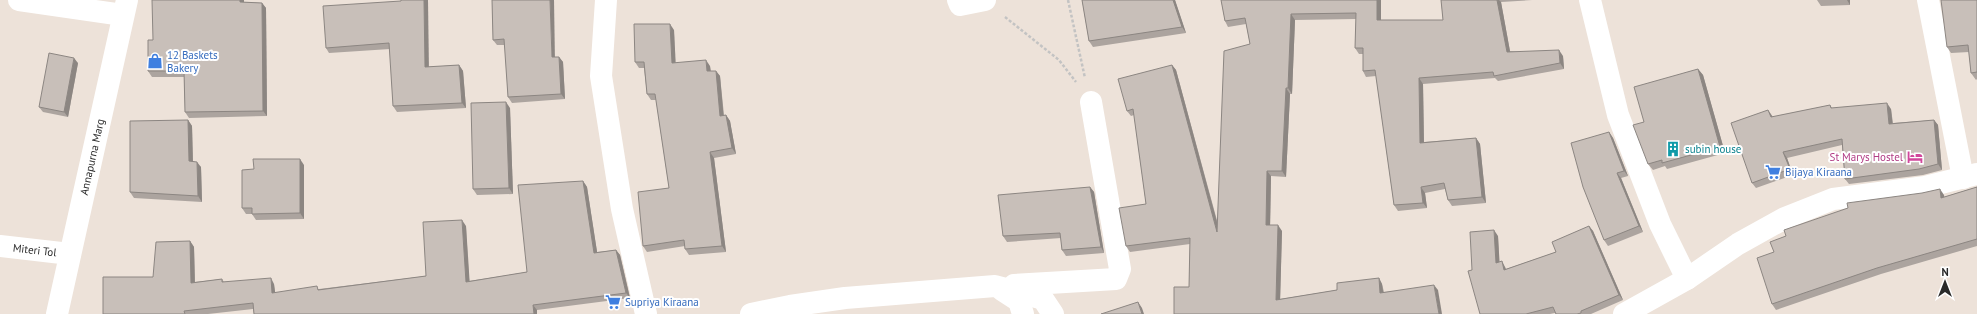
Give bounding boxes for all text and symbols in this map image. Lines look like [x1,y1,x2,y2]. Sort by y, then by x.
place label: 12 Baskets Bakery [167,48,218,75]
shop icon: 12 Baskets Bakery [146,52,164,70]
street label: Annapurna Marg [77,117,107,196]
building icon: subin house [1664,140,1682,158]
place label: subin house [1685,142,1742,156]
hotel icon: St Marys Hostel [1906,148,1924,166]
place label: St Marys Hostel [1830,150,1904,164]
supermarket icon: Bijaya Kiraana [1764,163,1782,181]
place label: Bijaya Kiraana [1785,165,1852,179]
street label: Miteri Tol [12,241,58,260]
north arrow [1925,262,1965,302]
text: N [1941,265,1949,279]
supermarket icon: Supriya Kiraana [604,293,622,311]
place label: Supriya Kiraana [625,295,699,309]

